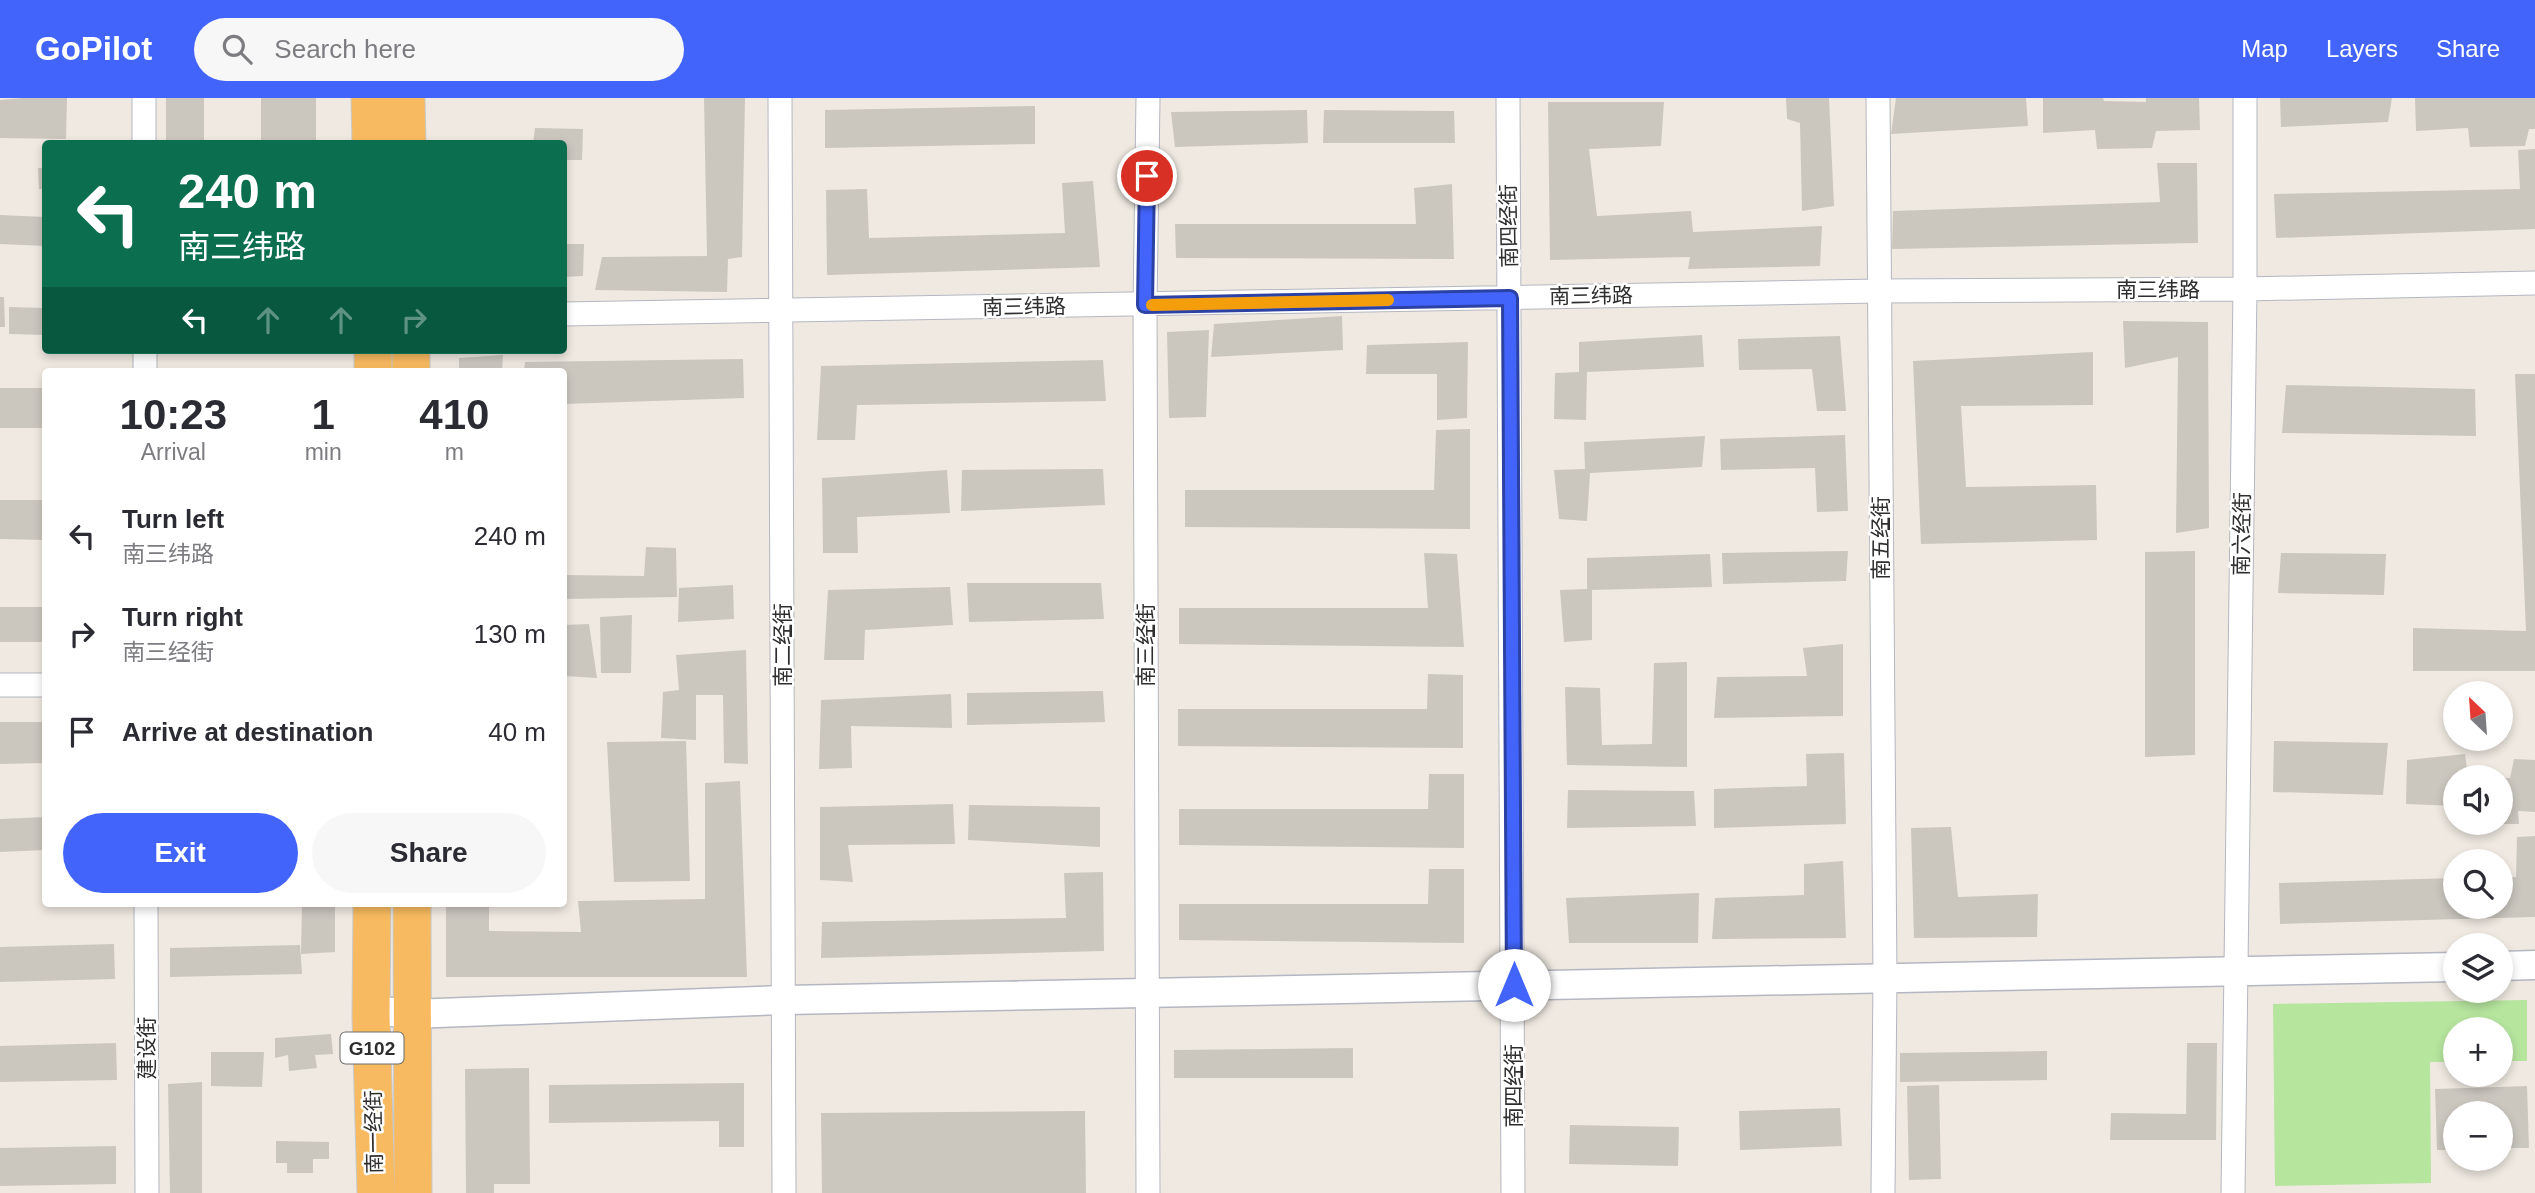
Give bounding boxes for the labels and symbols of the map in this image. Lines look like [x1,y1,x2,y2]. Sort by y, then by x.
pin [1117,146,1177,206]
street label: 南四经街 [1496,184,1521,268]
street label: 南三纬路 [2116,278,2200,301]
street label: 南三纬路 [1549,283,1633,308]
street label: 南三纬路 [982,294,1066,319]
street label: 南六经街 [2229,492,2254,576]
street label: 南五经街 [1869,496,1892,580]
street label: 南二经街 [771,603,794,687]
street label: 南三经街 [1134,603,1157,687]
north arrow [2443,681,2513,751]
position arrow [1477,948,1551,1022]
street label: 建设街 [135,1017,158,1080]
road number: G102 [340,1032,404,1064]
street label: 南四经街 [1502,1044,1525,1128]
street label: 南一经街 [361,1090,386,1174]

